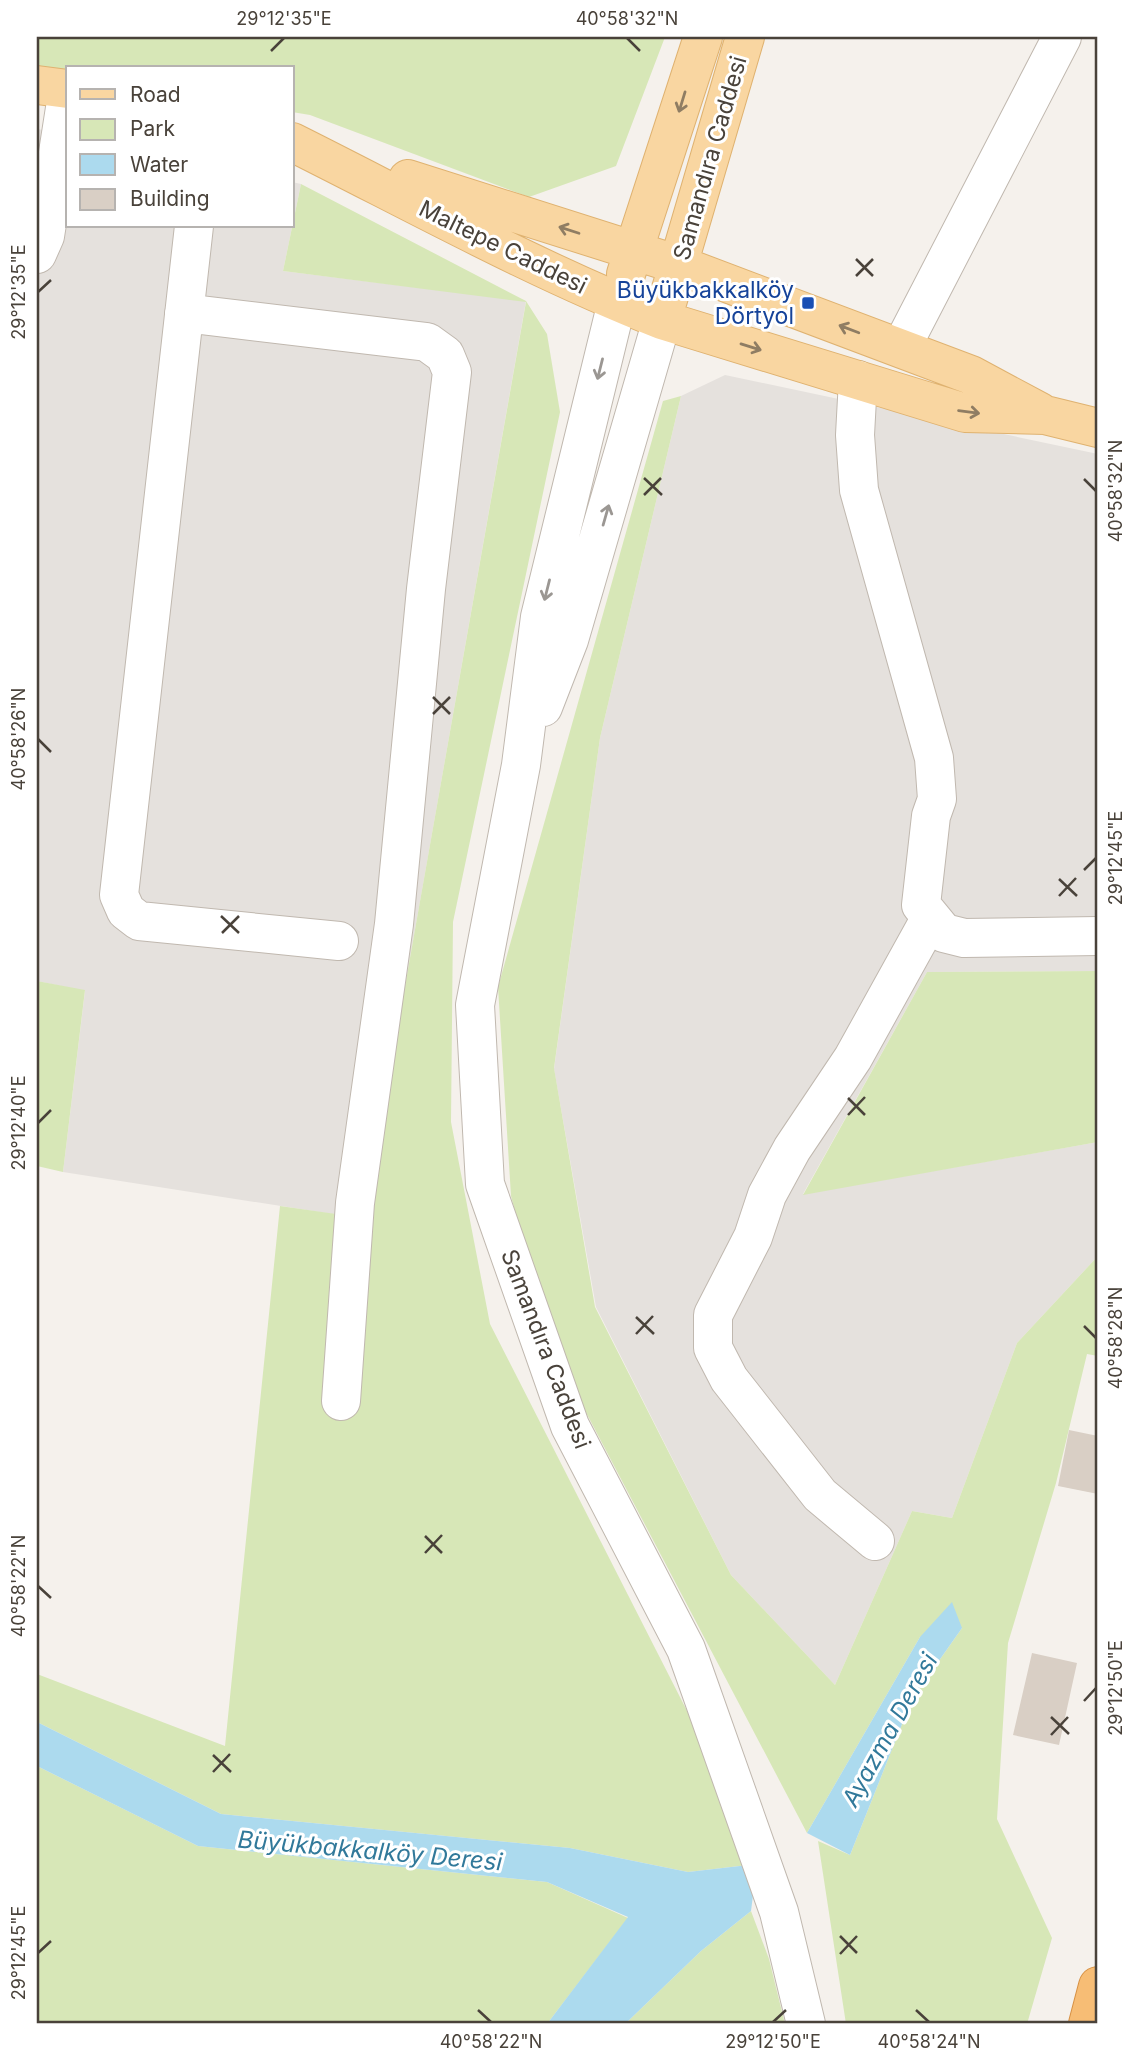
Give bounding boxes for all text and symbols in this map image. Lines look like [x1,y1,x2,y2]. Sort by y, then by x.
text: 29°12'35"E [236,8,332,29]
text: 40°58'32"N [576,8,678,29]
street label: Samandıra Caddesi [667,53,753,263]
legend [66,66,294,228]
text: Road [130,82,181,107]
one-way arrow [675,91,688,113]
text: Park [130,116,175,141]
text: Water [130,152,188,177]
text: Building [130,186,210,211]
street label: Maltepe Caddesi [414,194,592,300]
one-way arrow [558,223,580,236]
text: 29°12'35"E [8,244,29,340]
place label: Büyükbakkalköy Dörtyol [617,276,794,330]
marker: Büyükbakkalköy Dörtyol [800,295,816,311]
one-way arrow [838,321,860,334]
one-way arrow [740,342,762,355]
one-way arrow [593,357,606,379]
one-way arrow [957,405,980,418]
text: 40°58'32"N [1105,440,1126,542]
one-way arrow [600,504,613,526]
one-way arrow [540,578,553,601]
text: 40°58'26"N [8,688,29,790]
text: 29°12'45"E [1105,811,1126,905]
text: 29°12'40"E [8,1075,29,1171]
street label: Samandıra Caddesi [495,1245,597,1453]
text: 40°58'28"N [1105,1287,1126,1389]
text: 40°58'22"N [8,1535,29,1637]
text: 29°12'50"E [1105,1640,1126,1736]
water label: Ayazma Deresi [835,1647,944,1812]
water label: Büyükbakkalköy Deresi [237,1824,505,1877]
text: 29°12'45"E [8,1906,29,2000]
text: 40°58'22"N [440,2031,542,2052]
text: 29°12'50"E [725,2031,821,2052]
text: 40°58'24"N [878,2031,980,2052]

